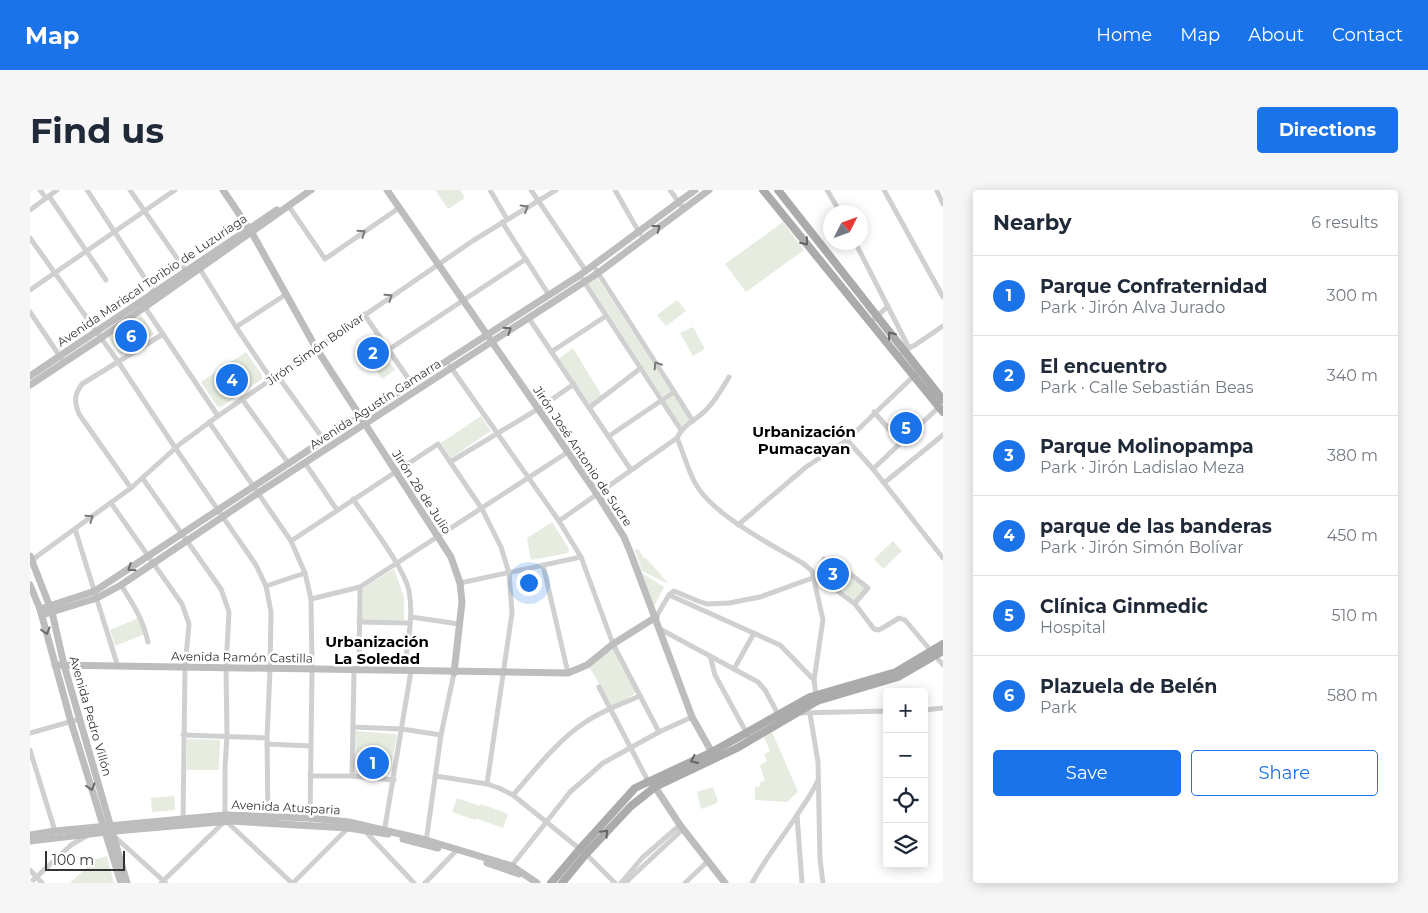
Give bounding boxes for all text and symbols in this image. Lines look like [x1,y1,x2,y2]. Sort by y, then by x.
text: Map [25,21,79,50]
text: Home [1096,24,1152,46]
text: Map [1180,24,1220,46]
text: About [1248,24,1304,46]
text: Contact [1332,24,1403,46]
button: Directions [1257,107,1398,153]
text: Find us [30,109,164,152]
one-way arrow [519,205,528,215]
north arrow [823,205,868,250]
text: Nearby [993,210,1072,235]
street label: Avenida Mariscal Toribio de Luzuriaga [54,211,250,349]
text: 6 results [1311,213,1378,232]
one-way arrow [651,225,661,234]
one-way arrow [356,230,366,239]
one-way arrow [799,236,808,245]
text: Parque Confraternidad [1040,275,1267,298]
text: 1 [1006,286,1012,305]
text: 300 m [1327,286,1378,305]
one-way arrow [383,294,393,303]
text: Park · Jirón Alva Jurado [1040,298,1225,317]
street label: Jirón Simón Bolívar [262,309,367,389]
pin: 6 [115,317,147,355]
one-way arrow [503,326,512,336]
one-way arrow [888,331,897,341]
pin: 2 [357,334,389,372]
text: El encuentro [1040,355,1167,378]
street label: Avenida Agustín Gamarra [306,356,444,452]
pin: 4 [216,361,248,399]
one-way arrow [654,361,663,371]
text: 2 [1004,366,1014,385]
text: 340 m [1327,366,1378,385]
text: Park · Calle Sebastián Beas [1040,378,1254,397]
street label: Jirón José Antonio de Sucre [530,382,636,529]
pin: 5 [890,409,922,447]
district label: Urbanización Pumacayan [752,422,856,458]
text: Parque Molinopampa [1040,435,1254,458]
street label: Jirón 28 de Julio [389,446,455,537]
text: 3 [1004,446,1014,465]
text: 380 m [1327,446,1378,465]
text: Park · Jirón Ladislao Meza [1040,458,1245,477]
one-way arrow [84,515,94,524]
text: parque de las banderas [1040,515,1272,538]
text: 4 [1003,526,1015,545]
text: 450 m [1327,526,1378,545]
text: Park · Jirón Simón Bolívar [1040,538,1244,557]
pin: 3 [817,555,849,593]
one-way arrow [127,561,136,571]
your location [516,570,542,596]
text: Clínica Ginmedic [1040,595,1208,618]
text: 5 [1004,606,1014,625]
text: 510 m [1331,606,1378,625]
text: Hospital [1040,618,1106,637]
one-way arrow [40,627,51,635]
district label: Urbanización La Soledad [325,632,429,668]
street label: Avenida Ramón Castilla [171,648,313,666]
street label: Avenida Pedro Villón [67,654,115,778]
text: Plazuela de Belén [1040,675,1217,698]
text: 6 [1004,686,1014,705]
text: 580 m [1327,686,1378,705]
map controls [883,688,928,868]
button: + [883,688,928,733]
text: Park [1040,698,1077,717]
button: − [883,733,928,778]
pin: 1 [357,744,389,782]
button: Save [993,750,1181,796]
button: Share [1191,750,1378,796]
one-way arrow [690,754,699,765]
button: locate [883,778,928,823]
one-way arrow [86,782,96,791]
street label: Avenida Atusparia [231,797,341,817]
button: layers [883,823,928,868]
one-way arrow [600,830,609,839]
scale bar [45,848,125,871]
text: 100 m [52,851,94,869]

